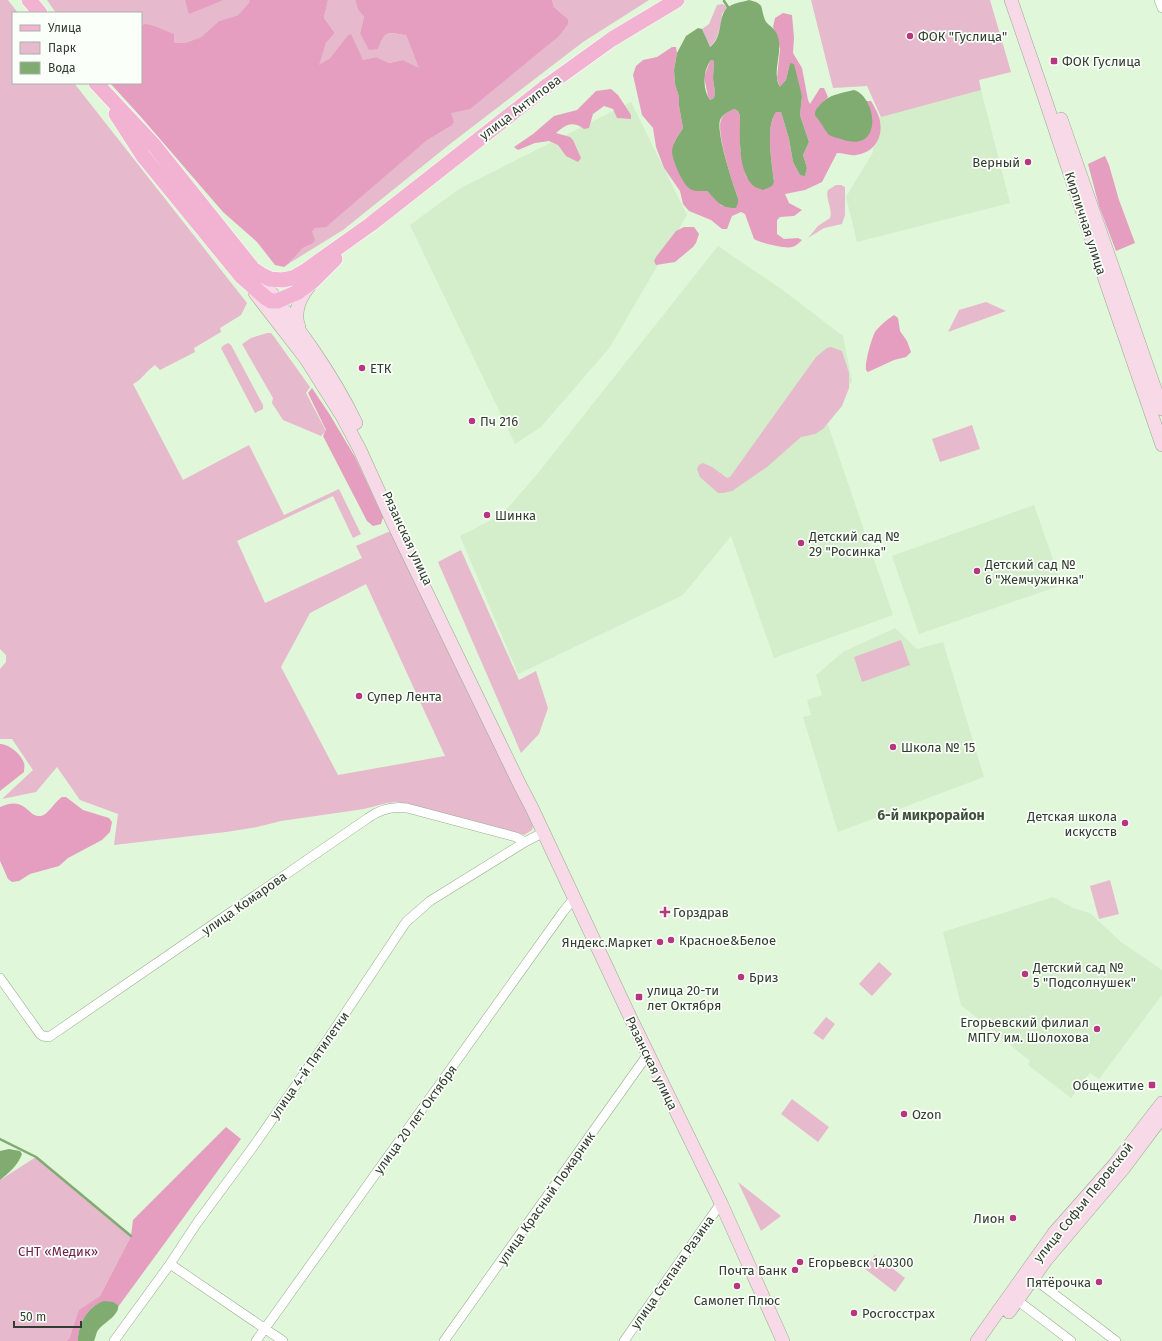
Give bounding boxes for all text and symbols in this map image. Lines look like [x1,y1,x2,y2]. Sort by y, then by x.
legend [12,12,142,84]
text: Улица [48,21,82,35]
place label: ФОК "Гуслица" [918,29,1007,44]
marker: ФОК "Гуслица" [905,31,915,41]
text: Парк [48,41,77,55]
place label: ФОК Гуслица [1062,54,1141,69]
marker: ФОК Гуслица [1049,56,1059,66]
text: Вода [48,61,75,75]
street label: улица Антипова [477,72,564,143]
place label: Верный [972,155,1020,170]
marker: Верный [1023,157,1033,167]
street label: Кирпичная улица [1062,170,1109,277]
place label: ЕТК [370,361,392,376]
marker: ЕТК [357,363,367,373]
place label: Пч 216 [480,414,518,429]
marker: Пч 216 [467,416,477,426]
street label: Рязанская улица [379,489,436,588]
place label: Шинка [495,508,536,523]
marker: Шинка [482,510,492,520]
place label: Детский сад № 29 "Росинка" [808,529,900,559]
marker: Детский сад № 29 "Росинка" [796,538,806,548]
place label: Детский сад № 6 "Жемчужинка" [984,557,1084,587]
marker: Детский сад № 6 "Жемчужинка" [972,566,982,576]
place label: Супер Лента [367,689,442,704]
marker: Супер Лента [354,691,364,701]
place label: Школа № 15 [901,740,975,755]
marker: Школа № 15 [888,742,898,752]
district label: 6-й микрорайон [877,807,985,824]
place label: Детская школа искусств [1026,809,1117,839]
marker: Детская школа искусств [1120,818,1130,828]
street label: улица Комарова [199,869,290,938]
place label: Горздрав [673,905,729,920]
marker: Горздрав [660,907,670,917]
place label: Красное&Белое [679,933,776,948]
place label: Яндекс.Маркет [562,935,652,950]
marker: Красное&Белое [666,935,676,945]
marker: Яндекс.Маркет [655,937,665,947]
place label: Детский сад № 5 "Подсолнушек" [1032,960,1136,990]
marker: Детский сад № 5 "Подсолнушек" [1020,969,1030,979]
place label: Бриз [749,970,779,985]
marker: Бриз [736,972,746,982]
place label: улица 20-ти лет Октября [647,983,721,1013]
marker: улица 20-ти лет Октября [634,992,644,1002]
street label: улица 4-й Пятилетки [267,1009,352,1122]
street label: Рязанская улица [622,1014,681,1112]
place label: Егорьевский филиал МПГУ им. Шолохова [960,1015,1089,1045]
marker: Егорьевский филиал МПГУ им. Шолохова [1092,1024,1102,1034]
street label: улица 20 лет Октября [371,1062,460,1177]
place label: Общежитие [1072,1078,1144,1093]
marker: Общежитие [1147,1080,1157,1090]
place label: Ozon [912,1107,942,1122]
marker: Ozon [899,1109,909,1119]
street label: улица Красный Пожарник [495,1129,598,1268]
street label: улица Софьи Перовской [1031,1139,1136,1265]
place label: Лион [973,1211,1005,1226]
street label: улица Степана Разина [628,1213,717,1332]
marker: Лион [1008,1213,1018,1223]
park label: СНТ «Медик» [18,1244,98,1259]
place label: Егорьевск 140300 [808,1255,914,1270]
marker: Егорьевск 140300 [795,1257,805,1267]
place label: Почта Банк [719,1263,787,1278]
marker: Почта Банк [790,1265,800,1275]
place label: Пятёрочка [1026,1275,1091,1290]
marker: Пятёрочка [1094,1277,1104,1287]
marker: Самолет Плюс [732,1281,742,1291]
place label: Самолет Плюс [694,1293,780,1308]
scale bar [14,1303,81,1329]
place label: Росгосстрах [862,1306,936,1321]
marker: Росгосстрах [849,1308,859,1318]
text: 50 m [20,1310,46,1324]

